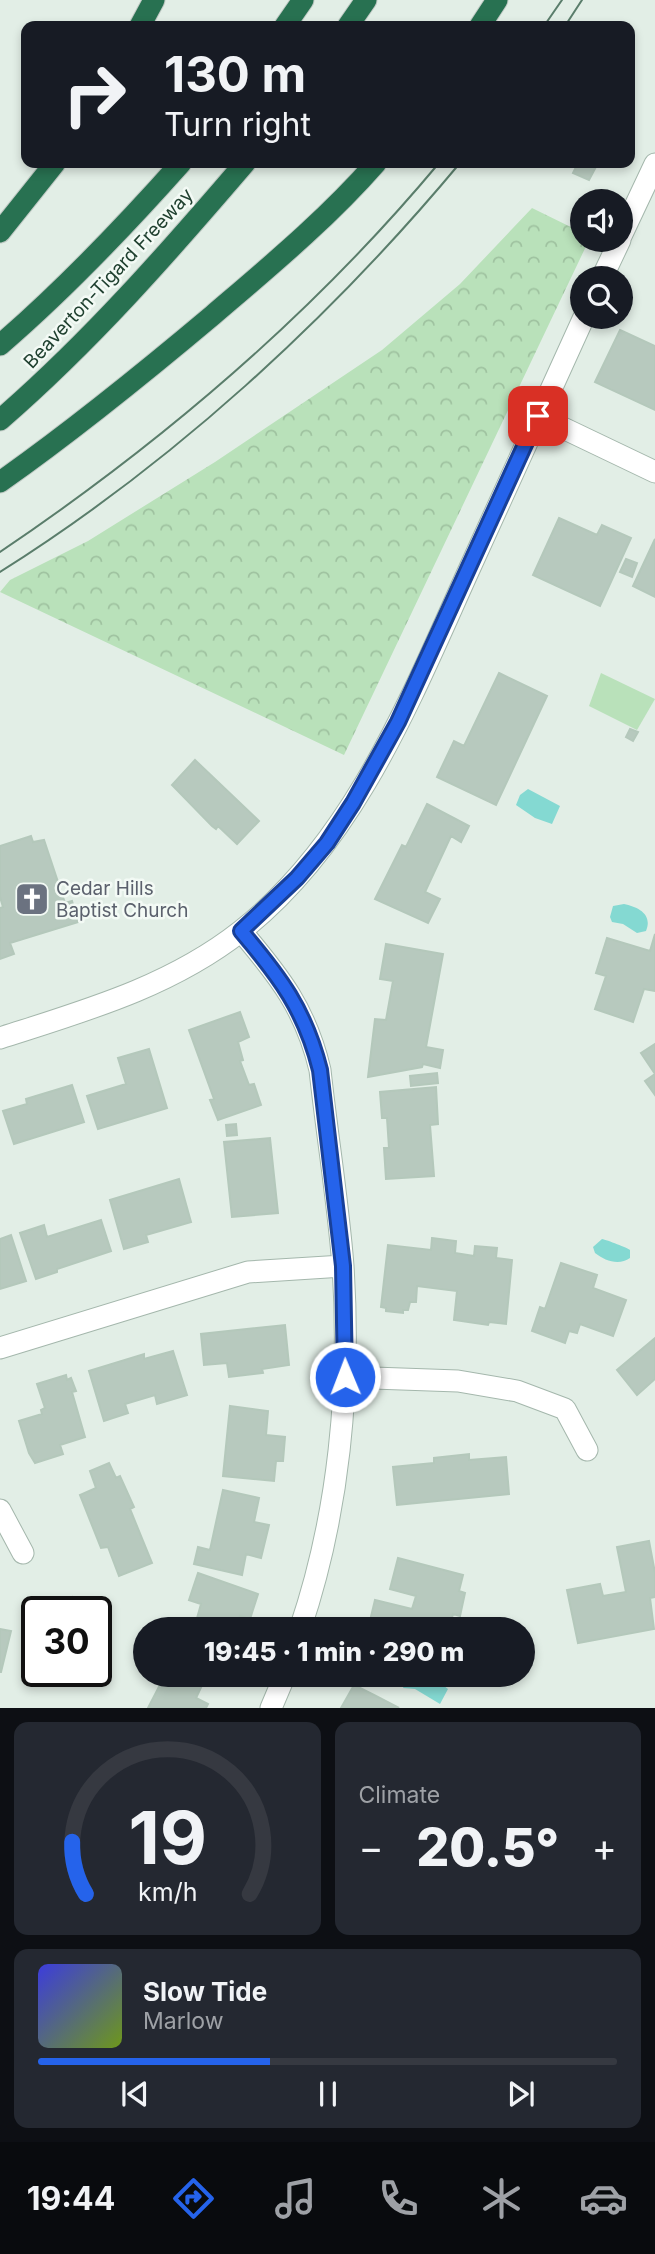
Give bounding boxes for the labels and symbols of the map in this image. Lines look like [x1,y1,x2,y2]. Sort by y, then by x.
street label: Beaverton-Tigard Freeway [19,183,198,373]
pin [508,386,568,446]
place label: Cedar Hills Baptist Church [56,877,188,922]
church icon: Cedar Hills Baptist Church [13,880,51,918]
position arrow [308,1340,382,1414]
speed limit sign: 30 [21,1596,112,1687]

